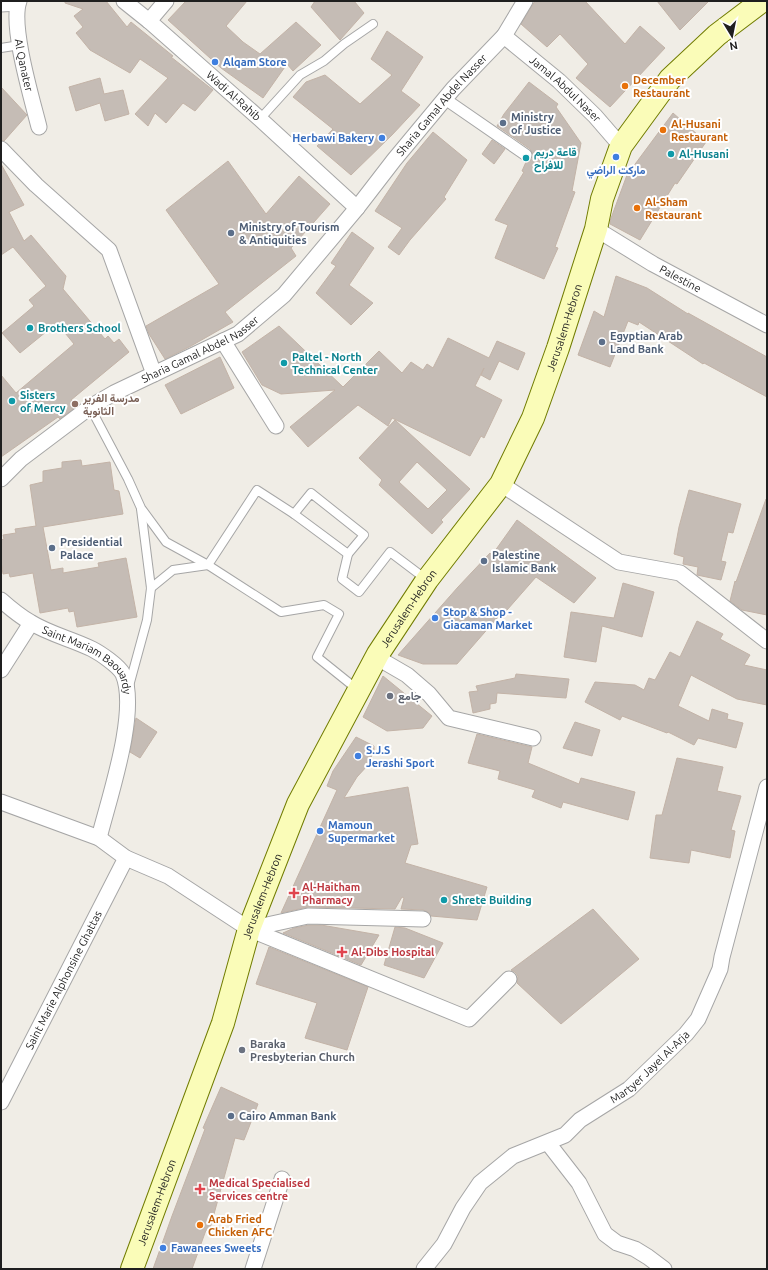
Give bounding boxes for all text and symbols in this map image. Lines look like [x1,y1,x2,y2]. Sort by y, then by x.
north arrow [712,16,752,56]
street label: Al Qanater [13,38,36,94]
text: N [729,39,739,52]
street label: Sharia Gamal Abdel Nasser [394,51,490,158]
street label: Jamal Abdul Naser [527,54,604,125]
place label: Alqam Store [223,56,287,68]
marker: Alqam Store [210,57,220,67]
street label: Wadi Al-Rahib [204,69,263,123]
place label: December Restaurant [633,74,690,99]
marker: December Restaurant [620,81,630,91]
place label: Ministry of Justice [511,111,561,136]
marker: Ministry of Justice [498,118,508,128]
place label: Al-Husani Restaurant [671,118,728,143]
marker: Al-Husani Restaurant [658,125,668,135]
place label: Herbawi Bakery [292,132,374,144]
marker: Herbawi Bakery [377,133,387,143]
place label: قاعة دريم للافراح [534,146,577,173]
place label: Al-Husani [679,148,729,160]
marker: Al-Husani [666,149,676,159]
marker: ماركت الراضي [611,152,621,162]
marker: قاعة دريم للافراح [521,153,531,163]
place label: ماركت الراضي [586,164,646,179]
place label: Al-Sham Restaurant [645,196,702,221]
marker: Al-Sham Restaurant [632,203,642,213]
place label: Ministry of Tourism & Antiquities [239,221,339,246]
marker: Ministry of Tourism & Antiquities [226,228,236,238]
street label: Palestine [658,263,703,295]
street label: Jerusalem-Hebron [544,283,584,373]
street label: Sharia Gamal Abdel Nasser [139,313,261,385]
place label: Brothers School [38,322,122,334]
marker: Brothers School [25,323,35,333]
place label: Egyptian Arab Land Bank [610,330,683,355]
marker: Egyptian Arab Land Bank [597,337,607,347]
place label: Paltel - North Technical Center [292,351,378,376]
marker: Paltel - North Technical Center [279,358,289,368]
place label: Sisters of Mercy [20,389,66,414]
place label: مدرسة الفرير الثانوية [82,392,140,418]
marker: Sisters of Mercy [7,396,17,406]
marker: مدرسة الفرير الثانوية [70,399,80,409]
place label: Presidential Palace [60,536,123,561]
marker: Presidential Palace [47,543,57,553]
place label: Palestine Islamic Bank [492,549,557,574]
marker: Palestine Islamic Bank [479,556,489,566]
street label: Jerusalem-Hebron [378,567,439,650]
place label: Stop & Shop - Giacaman Market [443,606,533,631]
marker: Stop & Shop - Giacaman Market [430,613,440,623]
street label: Saint Mariam Baouardy [40,623,133,695]
place label: جامع [398,690,422,704]
marker: جامع [385,691,395,701]
place label: S.J.S Jerashi Sport [366,744,435,769]
marker: S.J.S Jerashi Sport [353,751,363,761]
place label: Mamoun Supermarket [328,819,395,844]
marker: Mamoun Supermarket [315,826,325,836]
street label: Jerusalem-Hebron [240,852,284,941]
place label: Al-Haitham Pharmacy [302,881,360,906]
marker: Al-Haitham Pharmacy [289,888,299,898]
place label: Shrete Building [452,894,532,906]
marker: Shrete Building [439,895,449,905]
street label: Saint Marie Alphonsine Ghattas [23,909,104,1051]
marker: Al-Dibs Hospital [336,946,348,958]
place label: Al-Dibs Hospital [351,946,435,958]
street label: Martyer Jayel Al-Arja [608,1028,692,1105]
place label: Baraka Presbyterian Church [250,1038,355,1063]
marker: Baraka Presbyterian Church [237,1045,247,1055]
place label: Cairo Amman Bank [239,1110,337,1122]
marker: Cairo Amman Bank [226,1111,236,1121]
street label: Jerusalem-Hebron [135,1158,178,1247]
place label: Medical Specialised Services centre [209,1177,310,1202]
marker: Medical Specialised Services centre [194,1183,206,1195]
place label: Arab Fried Chicken AFC [208,1213,272,1238]
marker: Arab Fried Chicken AFC [195,1220,205,1230]
place label: Fawanees Sweets [171,1242,261,1254]
marker: Fawanees Sweets [158,1243,168,1253]

